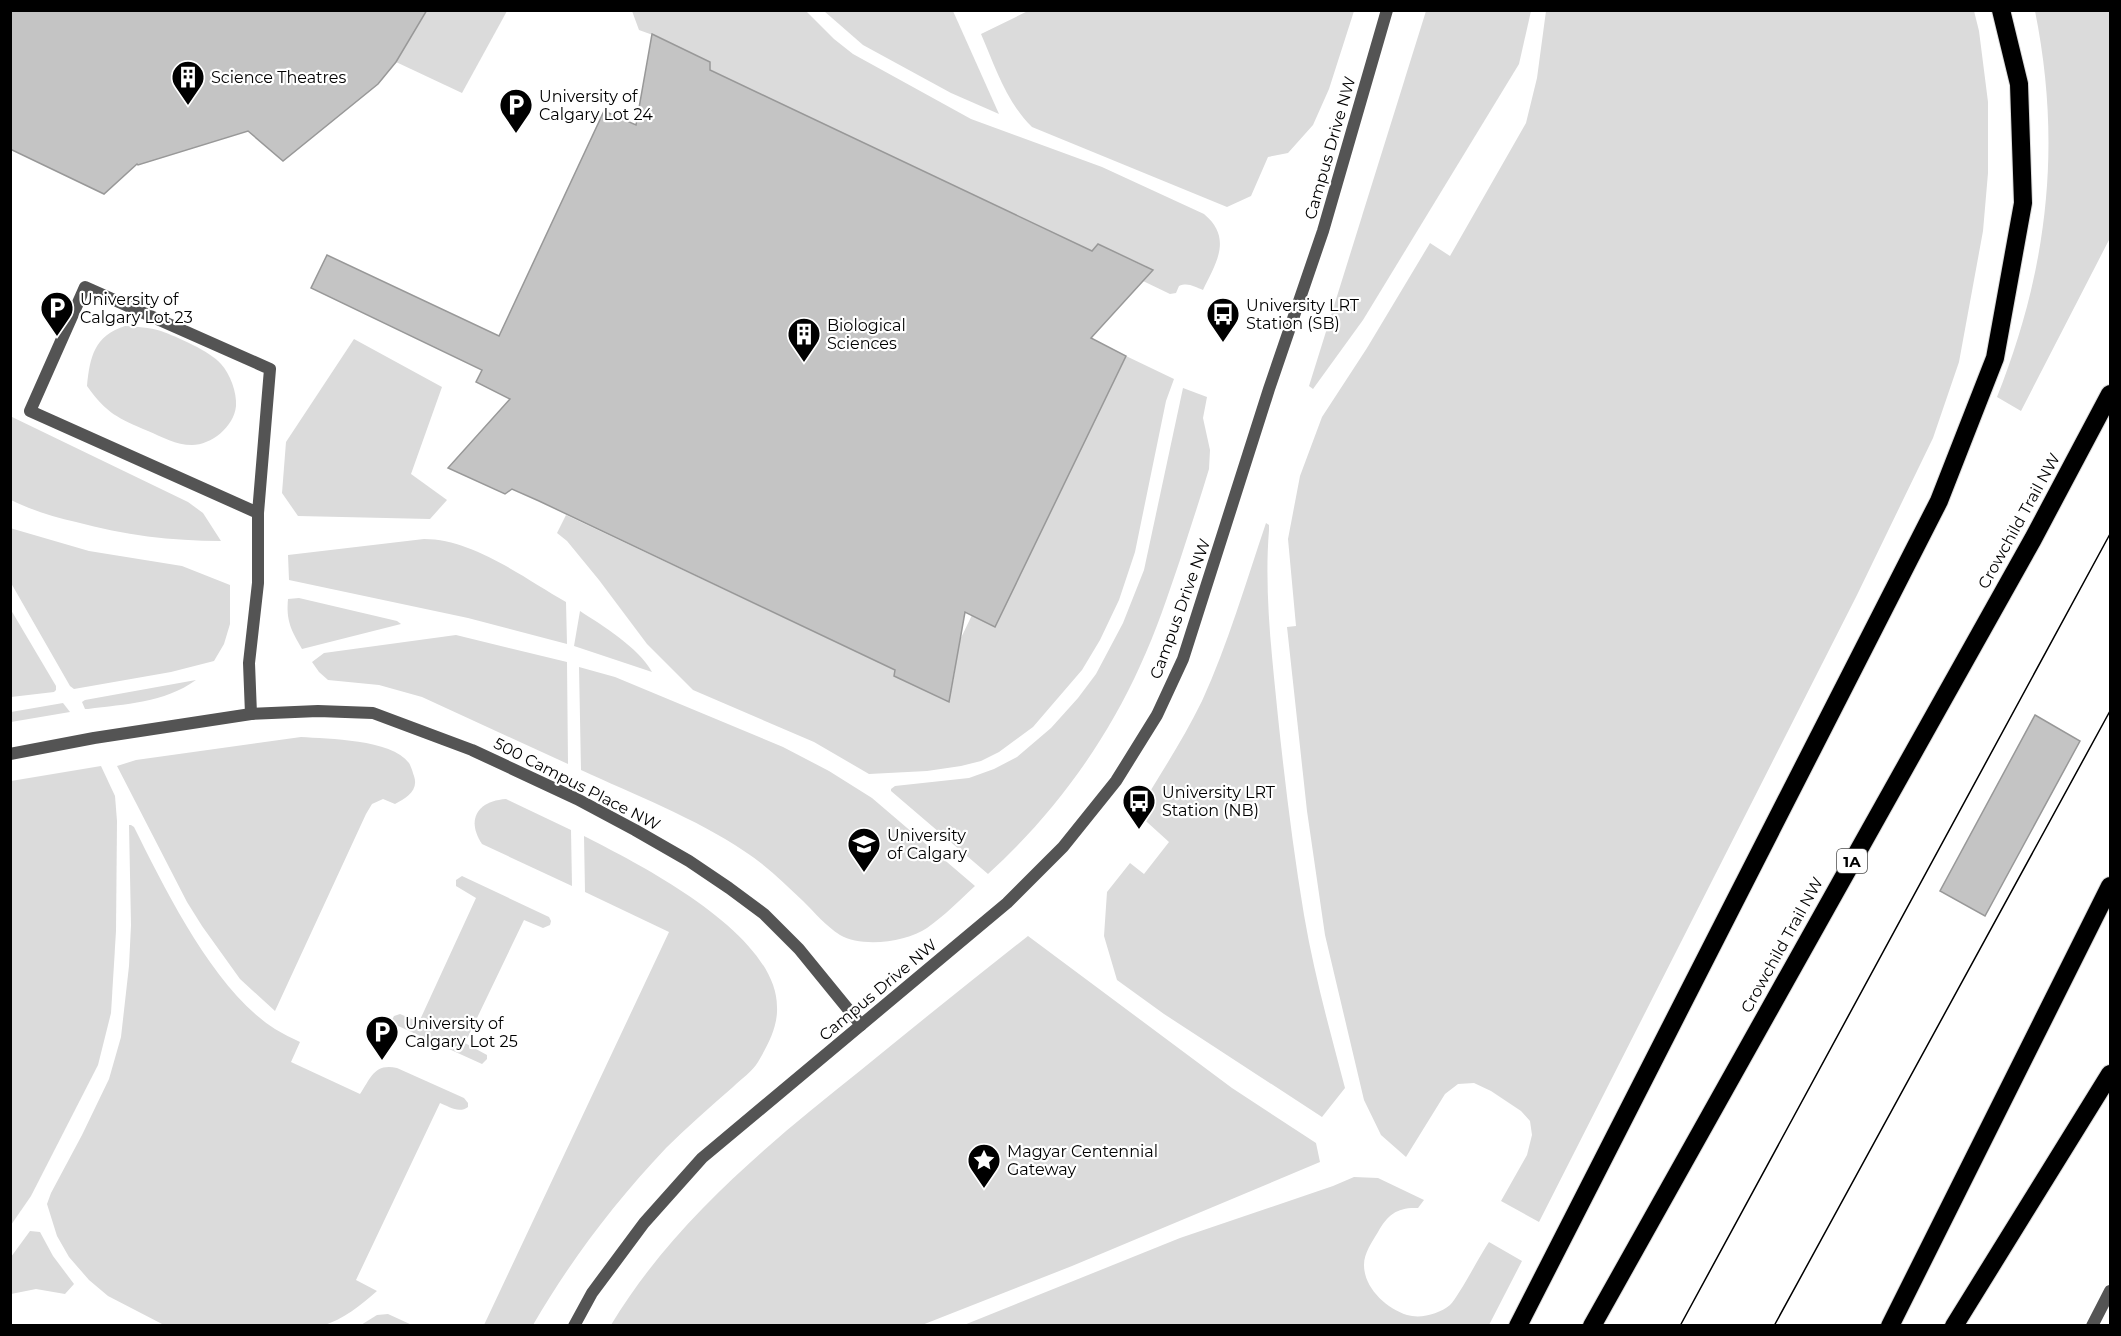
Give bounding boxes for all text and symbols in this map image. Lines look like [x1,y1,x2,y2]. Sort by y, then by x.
building icon: Science Theatres [170,59,206,106]
place label: Science Theatres [211,68,346,87]
street label: Campus Drive NW [1300,74,1360,222]
parking icon: University of Calgary Lot 24 [498,87,534,134]
place label: University of Calgary Lot 24 [539,87,653,124]
parking icon: University of Calgary Lot 23 [39,290,75,337]
place label: University of Calgary Lot 23 [80,290,193,327]
bus stop icon: University LRT Station (SB) [1205,296,1241,343]
place label: University LRT Station (SB) [1246,296,1360,333]
building icon: Biological Sciences [786,316,822,363]
place label: Biological Sciences [827,316,906,353]
street label: Crowchild Trail NW [1974,450,2064,592]
street label: Campus Drive NW [1146,536,1214,682]
street label: 500 Campus Place NW [491,734,664,834]
bus stop icon: University LRT Station (NB) [1121,783,1157,830]
place label: University LRT Station (NB) [1162,783,1276,820]
school or university icon: University of Calgary [846,826,882,873]
place label: University of Calgary [887,826,967,863]
road number: 1A [1837,849,1867,873]
street label: Crowchild Trail NW [1737,874,1827,1016]
street label: Campus Drive NW [815,935,941,1045]
parking icon: University of Calgary Lot 25 [364,1014,400,1061]
place label: University of Calgary Lot 25 [405,1014,518,1051]
place icon: Magyar Centennial Gateway [966,1142,1002,1189]
place label: Magyar Centennial Gateway [1007,1142,1158,1179]

